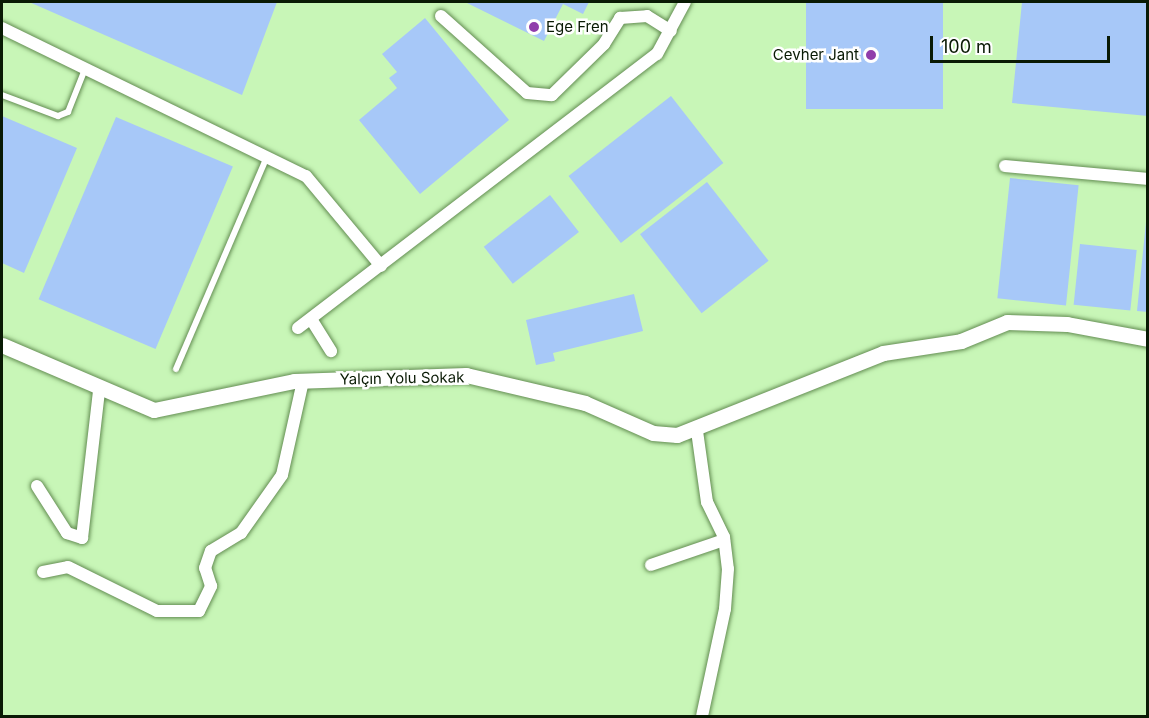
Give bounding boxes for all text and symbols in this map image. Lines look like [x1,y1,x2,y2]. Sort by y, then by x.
place label: Ege Fren [546,18,609,36]
marker: Ege Fren [527,20,541,34]
scale bar [933,24,1113,62]
text: 100 m [941,36,992,57]
place label: Cevher Jant [773,46,859,64]
marker: Cevher Jant [864,48,878,62]
street label: Yalçın Yolu Sokak [339,368,465,388]

